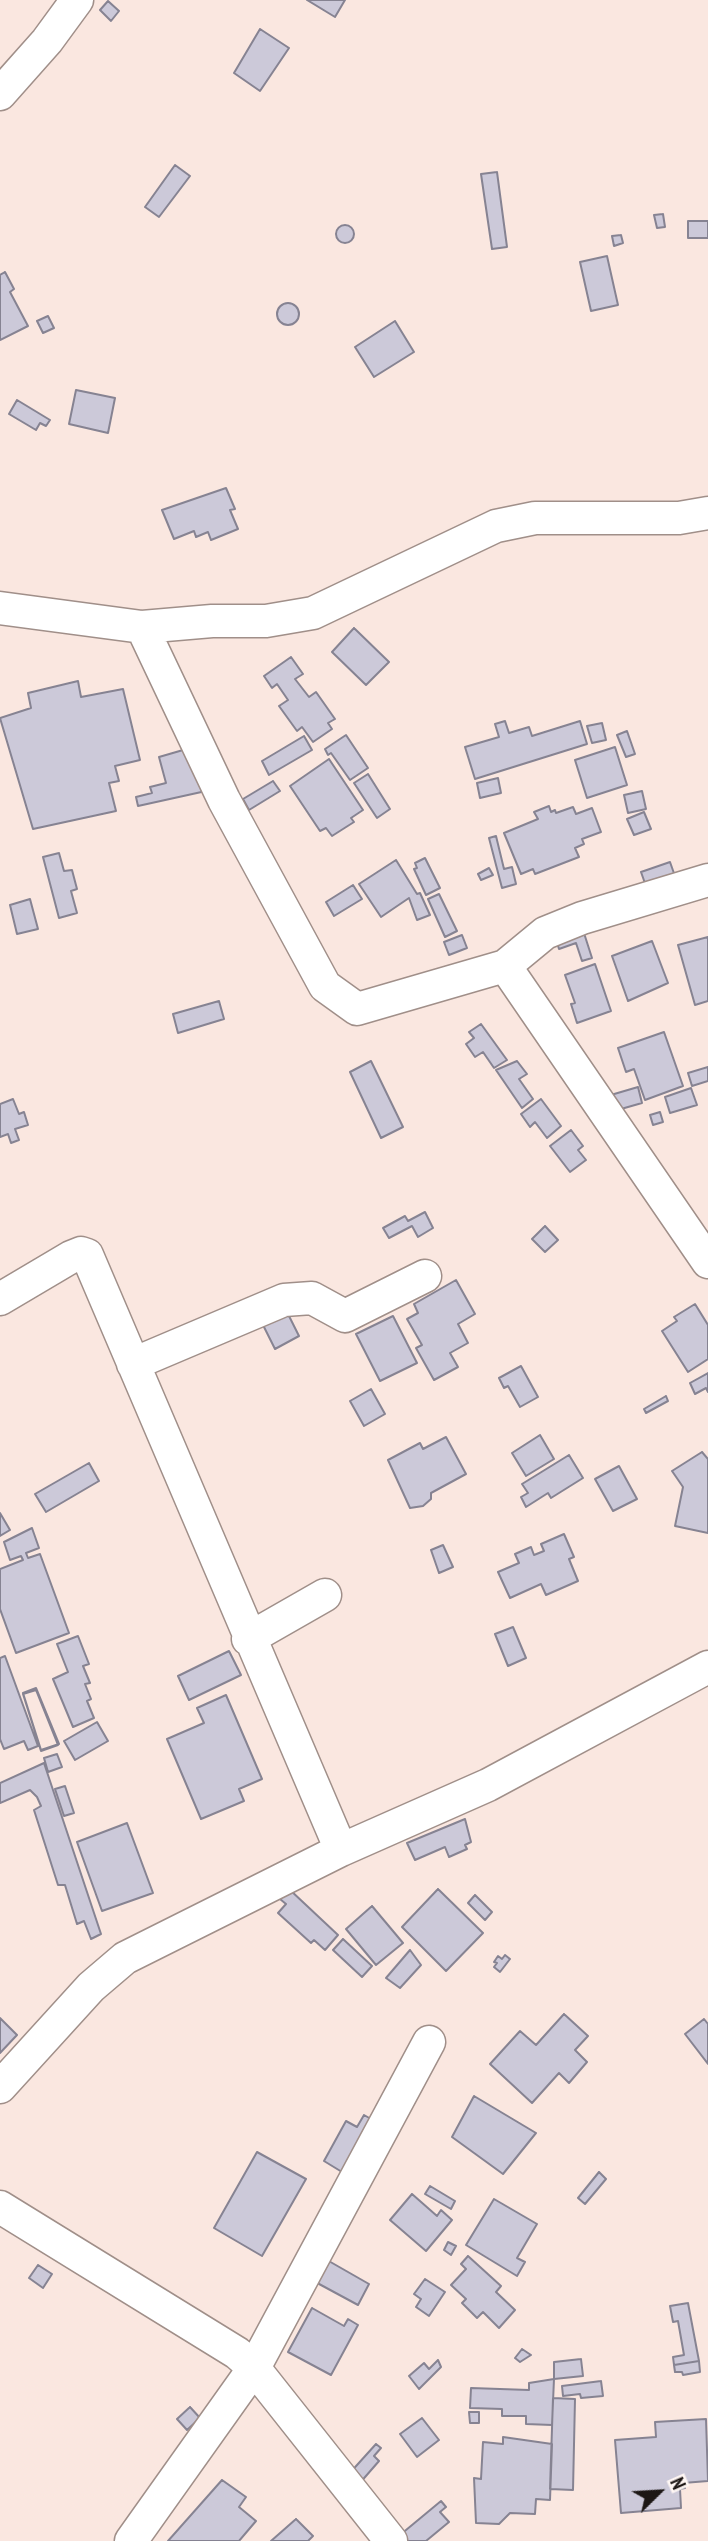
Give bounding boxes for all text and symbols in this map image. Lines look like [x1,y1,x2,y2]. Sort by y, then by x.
north arrow [624,2457,694,2527]
text: N [665,2474,691,2493]

